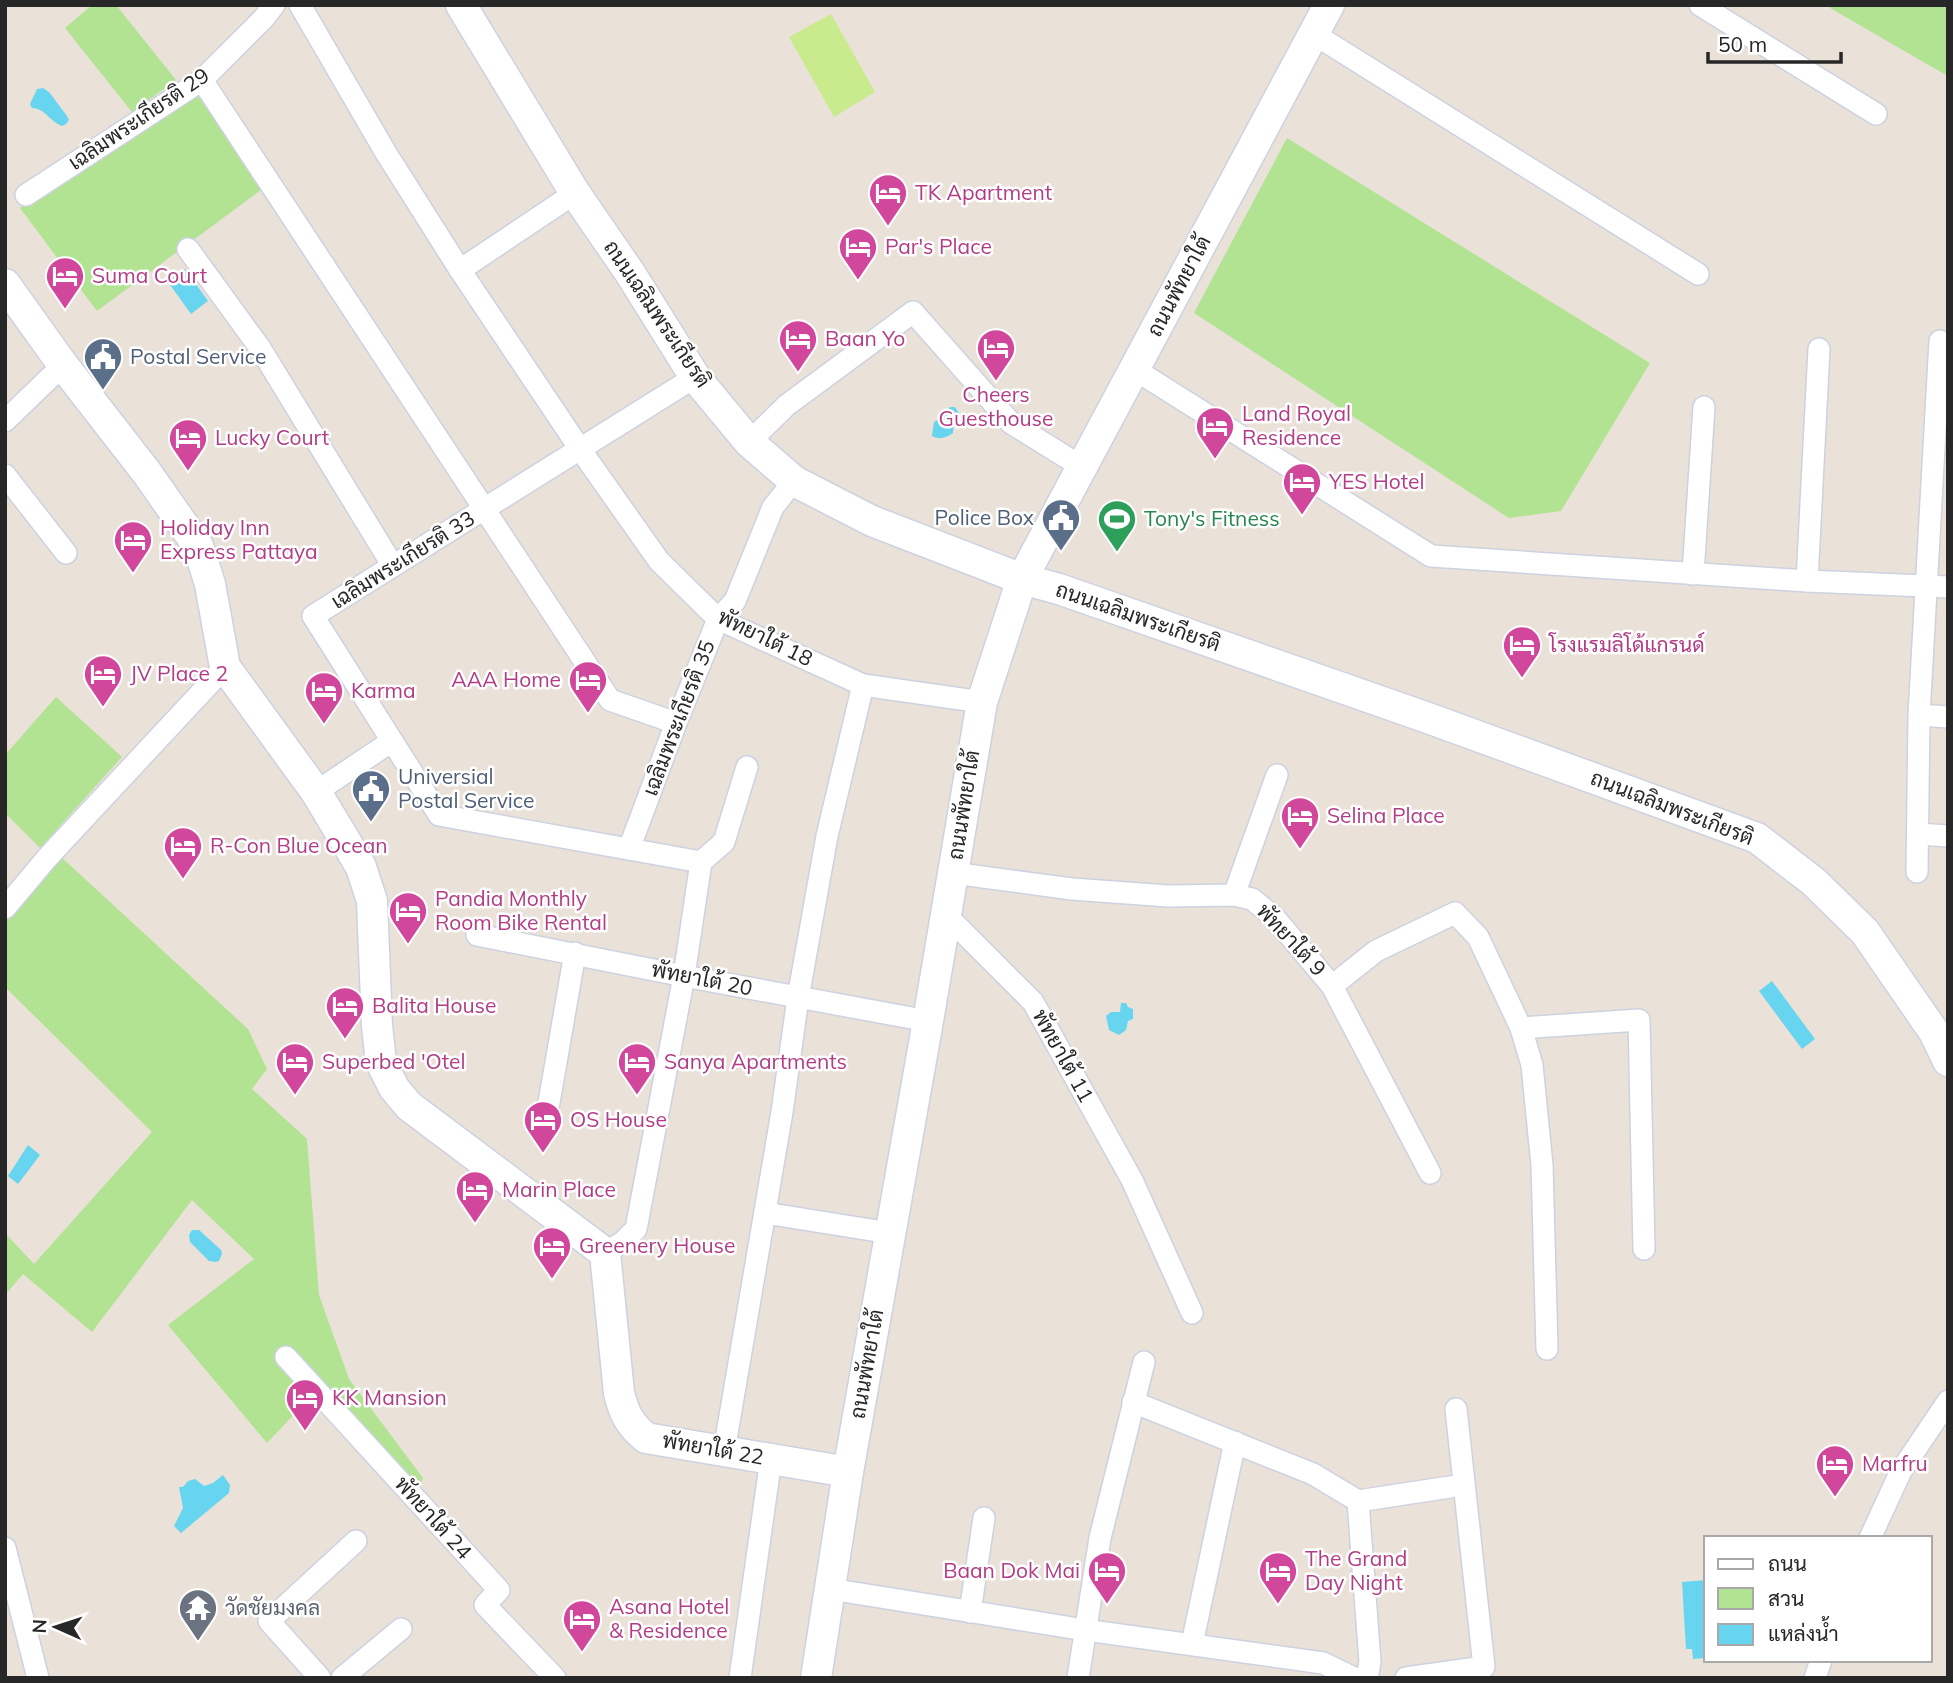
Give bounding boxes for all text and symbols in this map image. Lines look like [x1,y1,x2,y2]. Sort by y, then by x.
scale bar [1708,21,1841,65]
text: 50 m [1718,31,1767,57]
street label: เฉลิมพระเกียรติ 29 [63,61,214,175]
hotel icon: TK Apartment [867,172,909,227]
place label: TK Apartment [915,179,1052,205]
hotel icon: Par's Place [837,226,879,281]
street label: ถนนพัทยาใต้ [1141,230,1216,341]
place label: Par's Place [885,233,992,259]
street label: ถนนเฉลิมพระเกียรติ [599,235,717,392]
hotel icon: Suma Court [44,255,86,310]
place label: Suma Court [92,262,207,288]
hotel icon: Baan Yo [777,318,819,373]
place label: Baan Yo [825,325,905,351]
hotel icon: Cheers Guesthouse [975,327,1017,382]
public building icon: Postal Service [82,336,124,391]
place label: Postal Service [130,343,266,369]
place label: Cheers Guesthouse [939,381,1053,431]
place label: Land Royal Residence [1242,400,1351,450]
hotel icon: Land Royal Residence [1194,405,1236,460]
hotel icon: Lucky Court [167,417,209,472]
place label: Lucky Court [215,424,329,450]
hotel icon: YES Hotel [1281,461,1323,516]
place label: YES Hotel [1328,468,1424,494]
public building icon: Police Box [1040,497,1082,552]
sports icon: Tony's Fitness [1096,498,1138,553]
place label: Police Box [934,504,1034,530]
street label: เฉลิมพระเกียรติ 33 [326,505,479,614]
place label: Tony's Fitness [1144,505,1280,531]
place label: Holiday Inn Express Pattaya [160,514,318,564]
hotel icon: Holiday Inn Express Pattaya [112,519,154,574]
street label: ถนนเฉลิมพระเกียรติ [1053,576,1224,656]
street label: พัทยาใต้ 18 [714,603,817,671]
hotel icon: โรงแรมลิโด้แกรนด์ [1501,624,1543,679]
place label: โรงแรมลิโด้แกรนด์ [1548,631,1705,657]
street label: เฉลิมพระเกียรติ 35 [636,636,720,799]
hotel icon: JV Place 2 [82,653,124,708]
hotel icon: AAA Home [567,659,609,714]
place label: JV Place 2 [130,660,228,686]
place label: AAA Home [451,666,561,692]
hotel icon: Karma [303,670,345,725]
place label: Karma [351,677,416,703]
street label: ถนนพัทยาใต้ [942,747,985,862]
place label: Universial Postal Service [398,763,534,813]
street label: ถนนเฉลิมพระเกียรติ [1587,764,1758,850]
public building icon: Universial Postal Service [350,768,392,823]
hotel icon: Selina Place [1279,795,1321,850]
place label: Selina Place [1327,802,1445,828]
hotel icon: R-Con Blue Ocean [162,825,204,880]
place label: R-Con Blue Ocean [210,832,388,858]
place label: Pandia Monthly Room Bike Rental [435,885,607,935]
hotel icon: Pandia Monthly Room Bike Rental [387,890,429,945]
street label: พัทยาใต้ 9 [1252,898,1332,981]
street label: พัทยาใต้ 20 [649,955,755,1001]
hotel icon: Balita House [324,985,366,1040]
place label: Balita House [372,992,496,1018]
street label: พัทยาใต้ 11 [1028,1004,1100,1107]
hotel icon: Superbed 'Otel [274,1041,316,1096]
hotel icon: Sanya Apartments [616,1041,658,1096]
place label: Superbed 'Otel [322,1048,465,1074]
place label: Sanya Apartments [664,1048,847,1074]
hotel icon: OS House [522,1099,564,1154]
place label: OS House [570,1106,667,1132]
hotel icon: Marin Place [454,1169,496,1224]
place label: Marin Place [502,1176,616,1202]
hotel icon: Greenery House [531,1225,573,1280]
place label: Greenery House [579,1232,735,1258]
street label: ถนนพัทยาใต้ [844,1306,889,1421]
hotel icon: KK Mansion [284,1377,326,1432]
place label: KK Mansion [332,1384,447,1410]
street label: พัทยาใต้ 22 [660,1426,766,1470]
hotel icon: Marfru [1814,1443,1856,1498]
place label: Marfru [1862,1450,1928,1476]
street label: พัทยาใต้ 24 [390,1471,478,1564]
legend [1704,1536,1932,1662]
place label: The Grand Day Night [1305,1545,1407,1595]
hotel icon: Baan Dok Mai [1086,1550,1128,1605]
hotel icon: The Grand Day Night [1257,1550,1299,1605]
text: ถนน [1768,1550,1807,1576]
place label: Baan Dok Mai [943,1557,1080,1583]
text: สวน [1768,1585,1804,1611]
temple icon: วัดชัยมงคล [177,1587,219,1642]
north arrow [21,1592,91,1662]
place label: Asana Hotel & Residence [609,1593,729,1643]
place label: วัดชัยมงคล [225,1594,320,1620]
hotel icon: Asana Hotel & Residence [561,1598,603,1653]
text: แหล่งน้ำ [1768,1616,1839,1646]
text: N [27,1618,51,1634]

